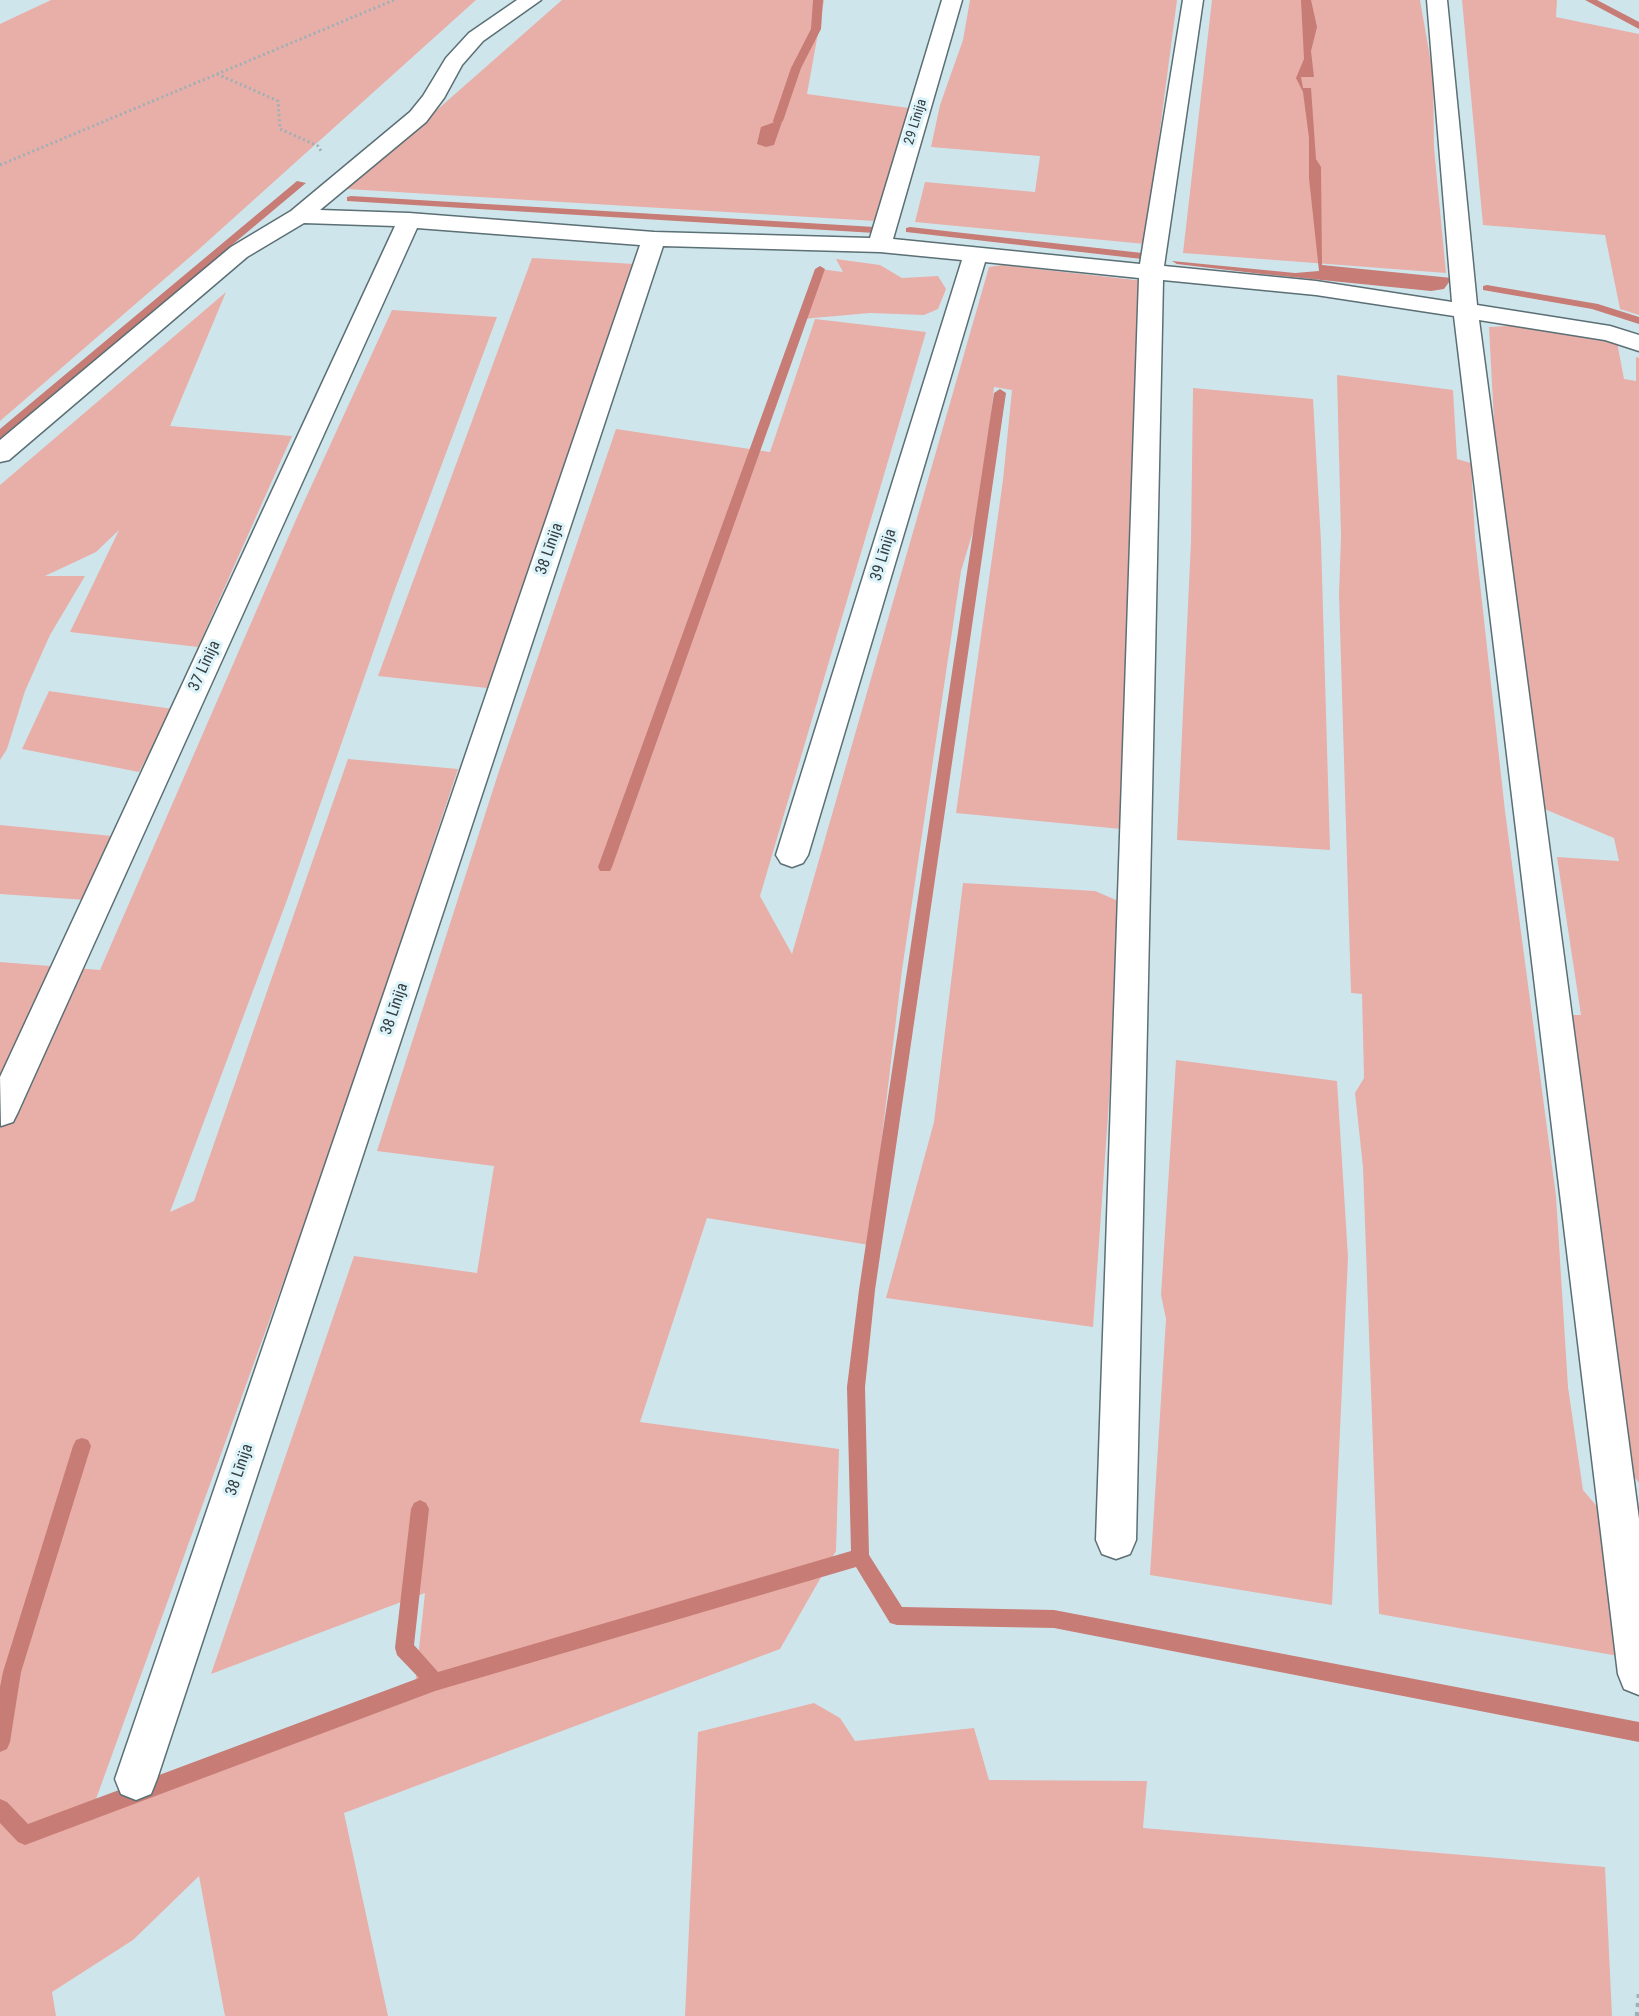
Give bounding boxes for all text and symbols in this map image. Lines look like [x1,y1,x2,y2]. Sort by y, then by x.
street label: 29 Līnija [901,97,931,147]
street label: 38 Līnija [532,521,568,577]
street label: 39 Līnija [867,527,901,583]
street label: 37 Līnija [185,638,225,694]
street label: 38 Līnija [377,981,413,1037]
street label: 38 Līnija [222,1442,258,1498]

